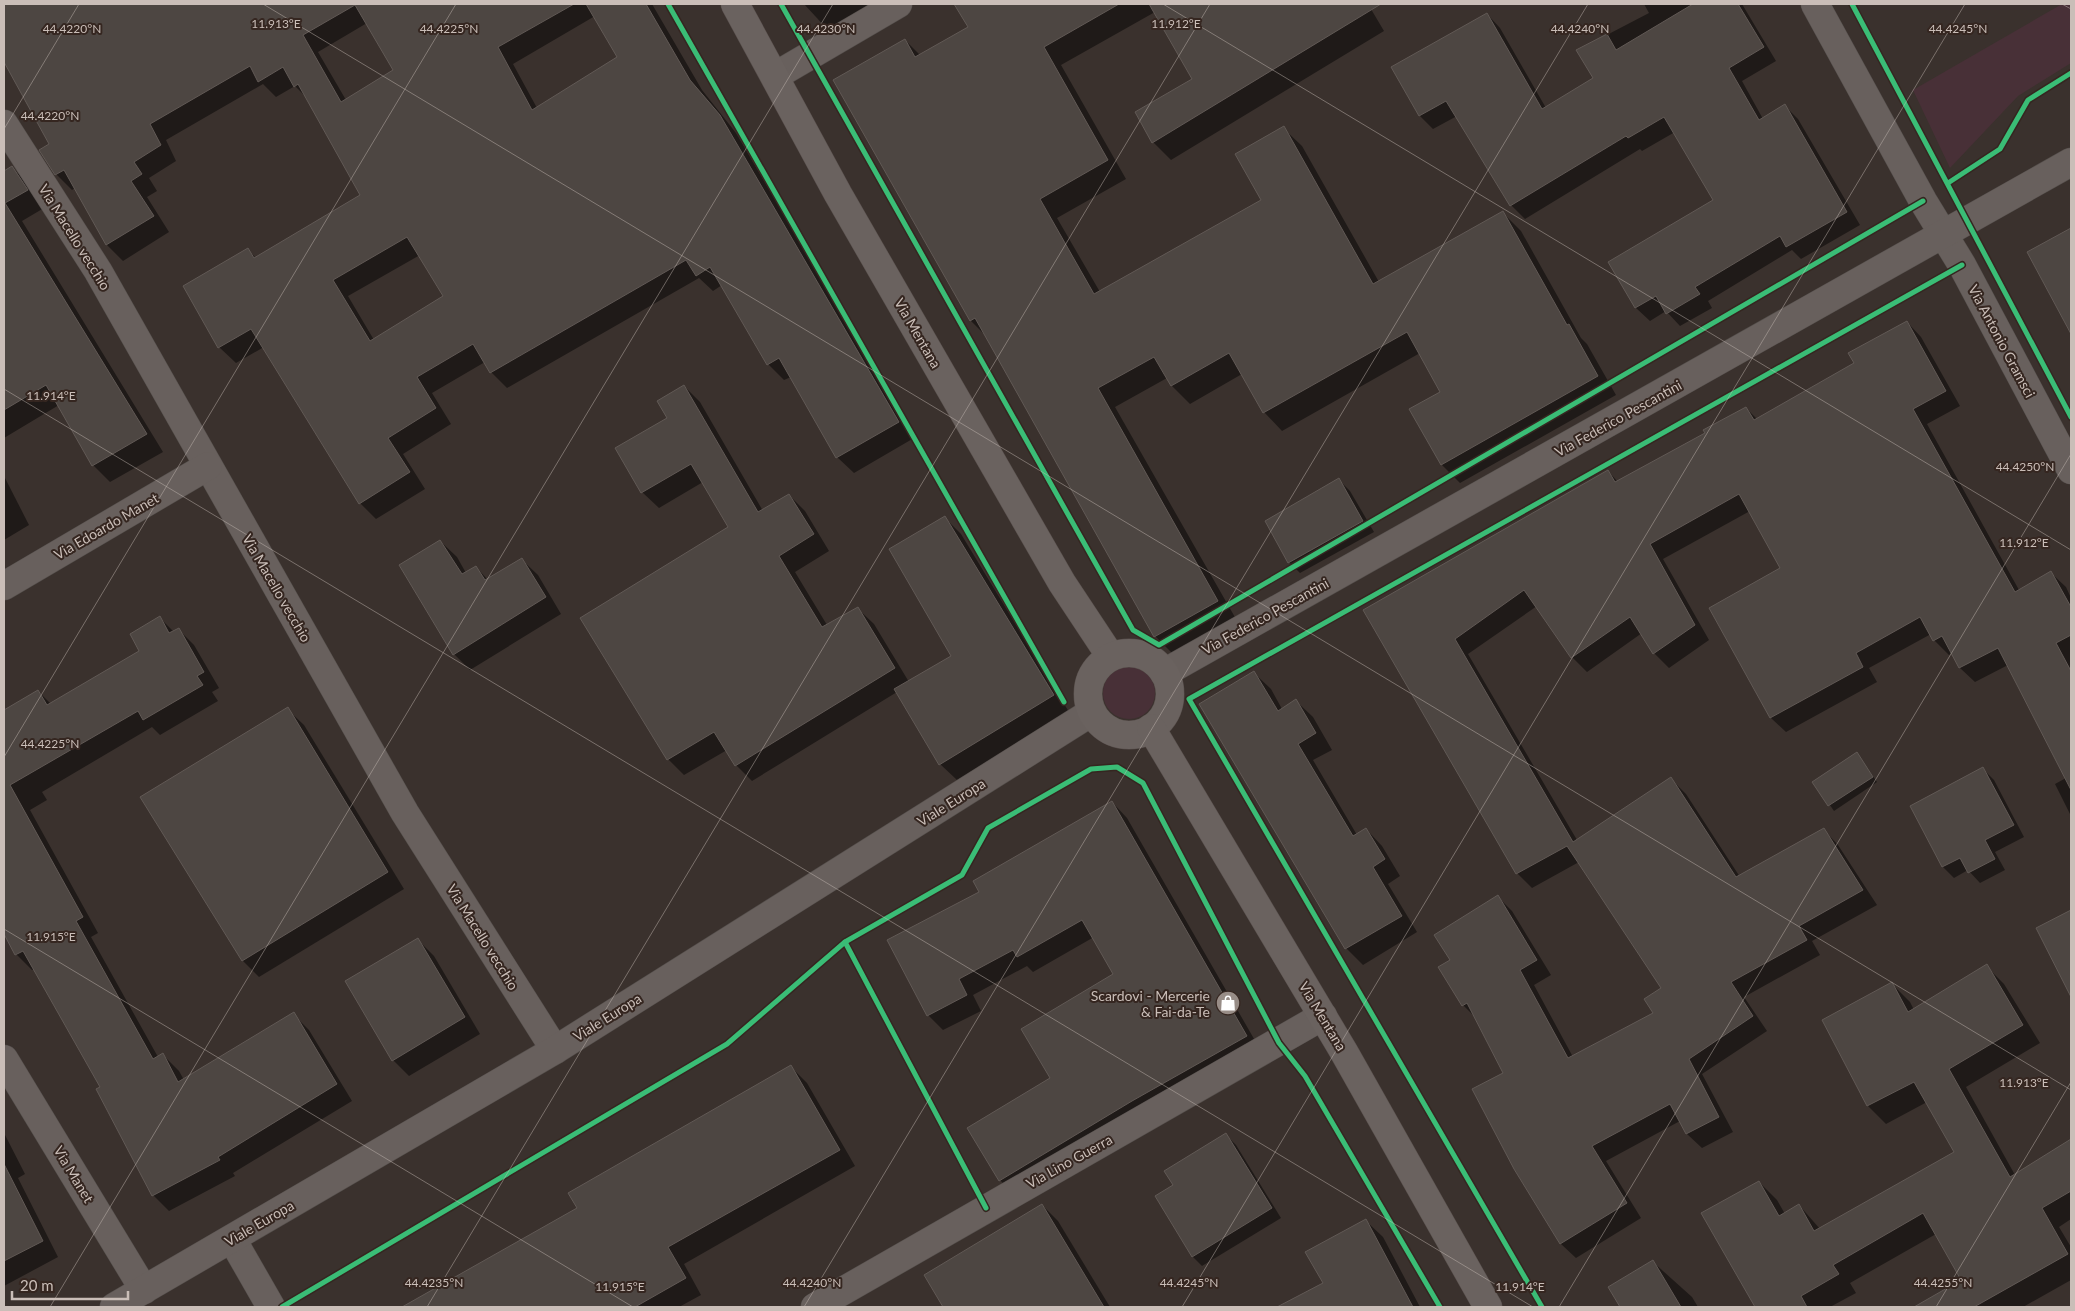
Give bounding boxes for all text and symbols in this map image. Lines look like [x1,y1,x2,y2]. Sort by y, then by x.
text: 11.913°E [251,16,301,31]
text: 11.912°E [1151,16,1201,31]
text: 44.4220°N [43,21,101,36]
text: 44.4225°N [420,21,478,36]
text: 44.4230°N [797,21,855,36]
text: 44.4240°N [1551,21,1609,36]
text: 44.4245°N [1929,21,1987,36]
text: 44.4220°N [21,108,79,123]
street label: Via Macello vecchio [36,181,114,293]
street label: Via Antonio Gramsci [1965,282,2039,400]
street label: Via Mentana [891,295,945,371]
street label: Via Federico Pescantini [1552,376,1684,460]
text: 11.914°E [26,388,76,403]
text: 44.4250°N [1996,459,2054,474]
street label: Via Edoardo Manet [51,489,161,563]
street label: Via Macello vecchio [239,531,315,645]
text: 11.912°E [1999,535,2049,550]
street label: Via Federico Pescantini [1199,574,1331,658]
text: 44.4225°N [21,736,79,751]
street label: Viale Europa [914,774,988,830]
street label: Via Macello vecchio [444,881,522,993]
text: 11.915°E [26,929,76,944]
street label: Via Mentana [1296,978,1350,1054]
place label: Scardovi - Mercerie & Fai-da-Te [1091,987,1210,1020]
street label: Viale Europa [570,989,644,1045]
shop icon: Scardovi - Mercerie & Fai-da-Te [1215,990,1241,1016]
text: 11.913°E [1999,1075,2049,1090]
street label: Via Lino Guerra [1023,1130,1115,1192]
street label: Via Manet [50,1142,98,1206]
street label: Viale Europa [221,1196,297,1250]
scale bar [12,1268,129,1300]
text: 44.4235°N [405,1275,463,1290]
text: 44.4240°N [783,1275,841,1290]
text: 44.4245°N [1160,1275,1218,1290]
text: 44.4255°N [1914,1275,1972,1290]
text: 20 m [20,1276,54,1294]
text: 11.915°E [595,1279,645,1294]
text: 11.914°E [1495,1279,1545,1294]

